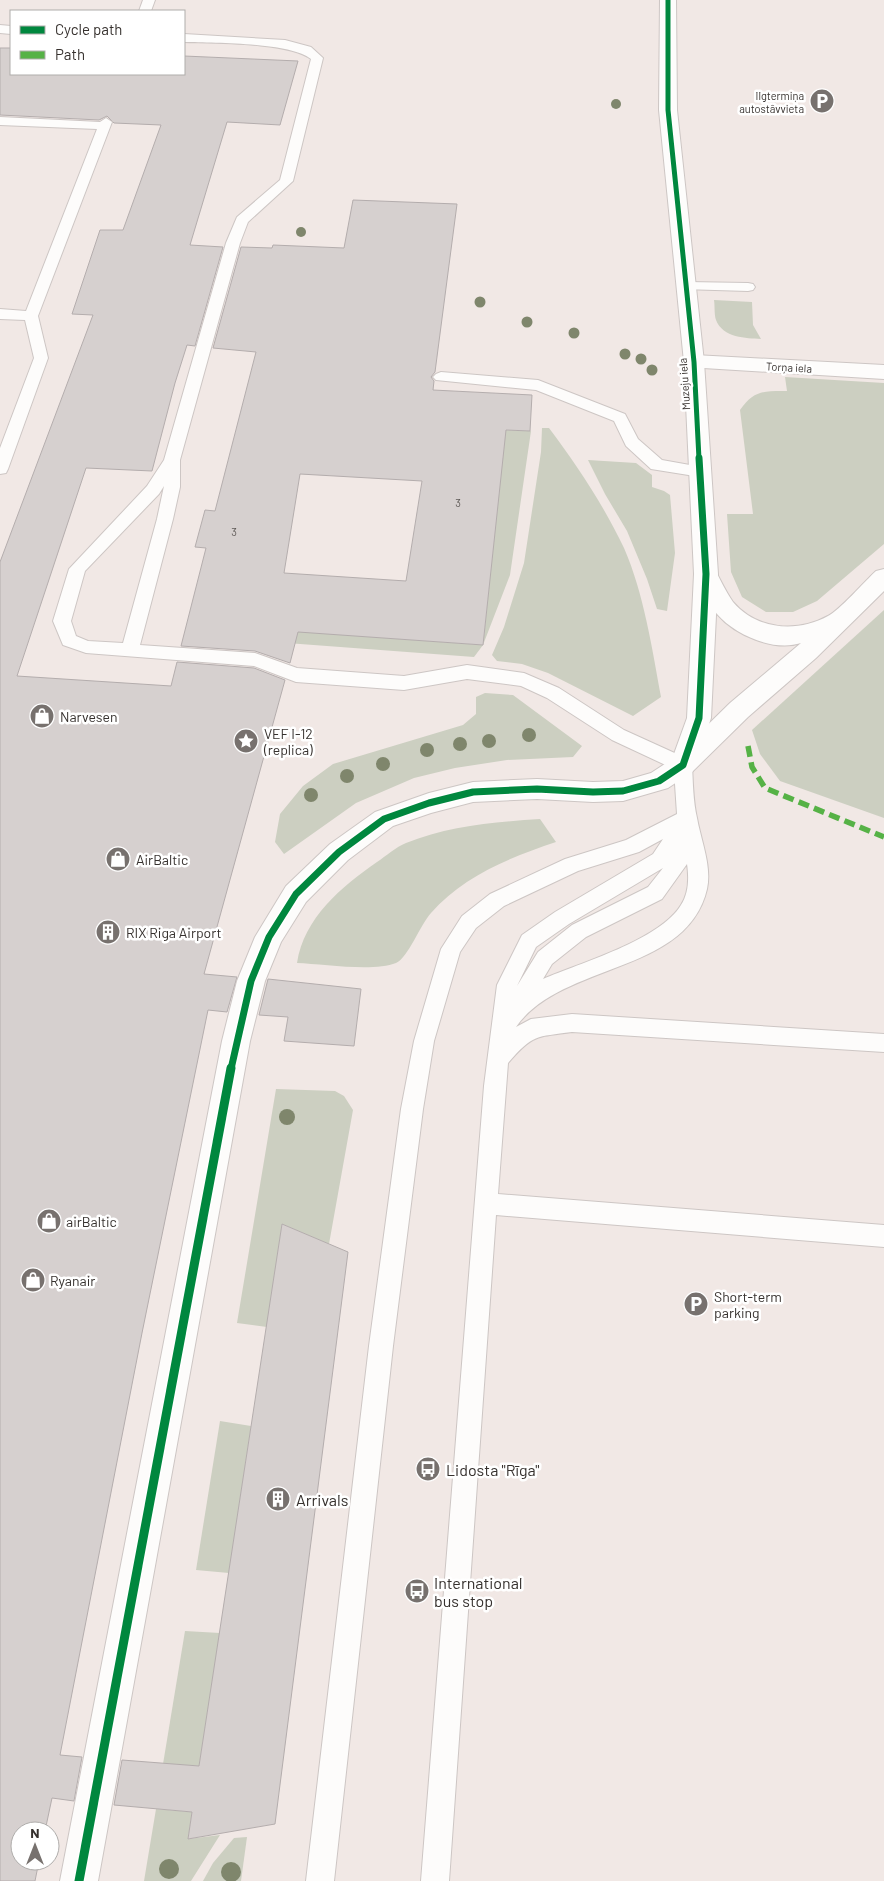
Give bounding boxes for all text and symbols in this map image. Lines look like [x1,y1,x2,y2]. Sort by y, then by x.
legend [10,10,185,75]
text: Cycle path [55,20,122,38]
text: Path [55,45,85,63]
parking icon: Ilgtermiņa autostāvvieta [809,88,835,114]
place label: Ilgtermiņa autostāvvieta [739,89,804,115]
street label: Muzeju iela [676,358,692,410]
street label: Torņa iela [766,359,812,375]
house number: 3 [455,496,461,509]
house number: 3 [231,525,237,538]
shop icon: Narvesen [29,703,55,729]
place label: Narvesen [60,708,118,725]
place label: VEF I-12 (replica) [263,725,313,758]
place icon: VEF I-12 (replica) [233,728,259,754]
shop icon: AirBaltic [105,846,131,872]
place label: AirBaltic [136,851,188,868]
building icon: RIX Riga Airport [95,919,121,945]
place label: RIX Riga Airport [126,924,222,941]
shop icon: airBaltic [36,1208,62,1234]
place label: airBaltic [66,1213,117,1230]
shop icon: Ryanair [20,1267,46,1293]
place label: Ryanair [50,1272,95,1289]
place label: Short-term parking [714,1288,782,1321]
parking icon: Short-term parking [683,1291,709,1317]
bus stop icon: Lidosta "Rīga" [415,1456,441,1482]
place label: Lidosta "Rīga" [446,1460,539,1479]
building icon: Arrivals [265,1486,291,1512]
place label: Arrivals [296,1490,348,1509]
place label: International bus stop [434,1573,523,1610]
bus stop icon: International bus stop [404,1578,430,1604]
north arrow [10,1821,60,1871]
text: N [30,1824,40,1841]

